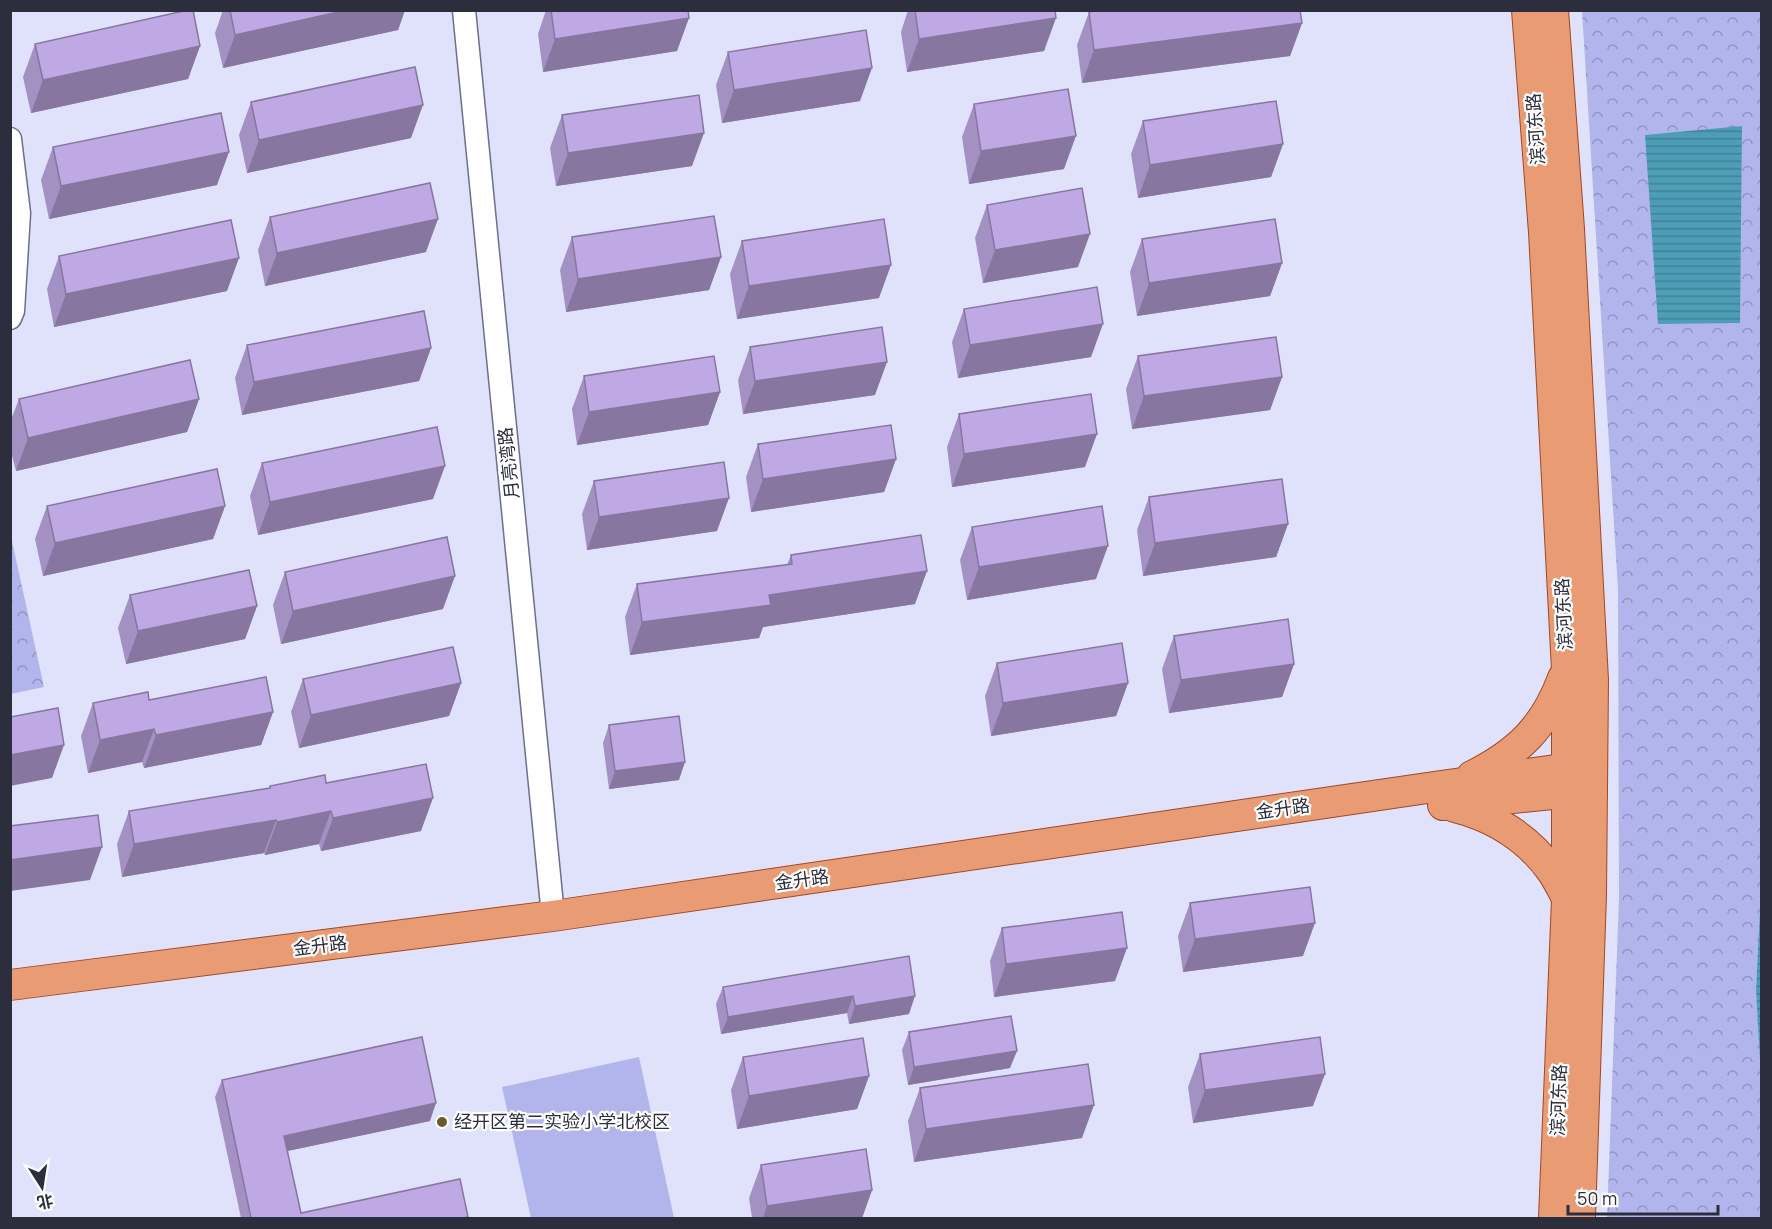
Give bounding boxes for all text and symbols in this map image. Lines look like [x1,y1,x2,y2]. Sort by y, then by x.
street label: 滨河东路 [1521,92,1549,166]
street label: 月亮湾路 [492,426,524,500]
street label: 滨河东路 [1549,577,1577,651]
street label: 金升路 [1254,792,1311,824]
street label: 金升路 [773,863,830,895]
street label: 金升路 [292,930,348,960]
street label: 滨河东路 [1545,1064,1571,1136]
place label: 经开区第二实验小学北校区 [454,1109,670,1133]
marker: 经开区第二实验小学北校区 [435,1115,449,1129]
north arrow [12,1157,72,1217]
scale bar [1568,1178,1718,1216]
text: 50 m [1577,1186,1617,1210]
text: 北 [35,1189,55,1214]

